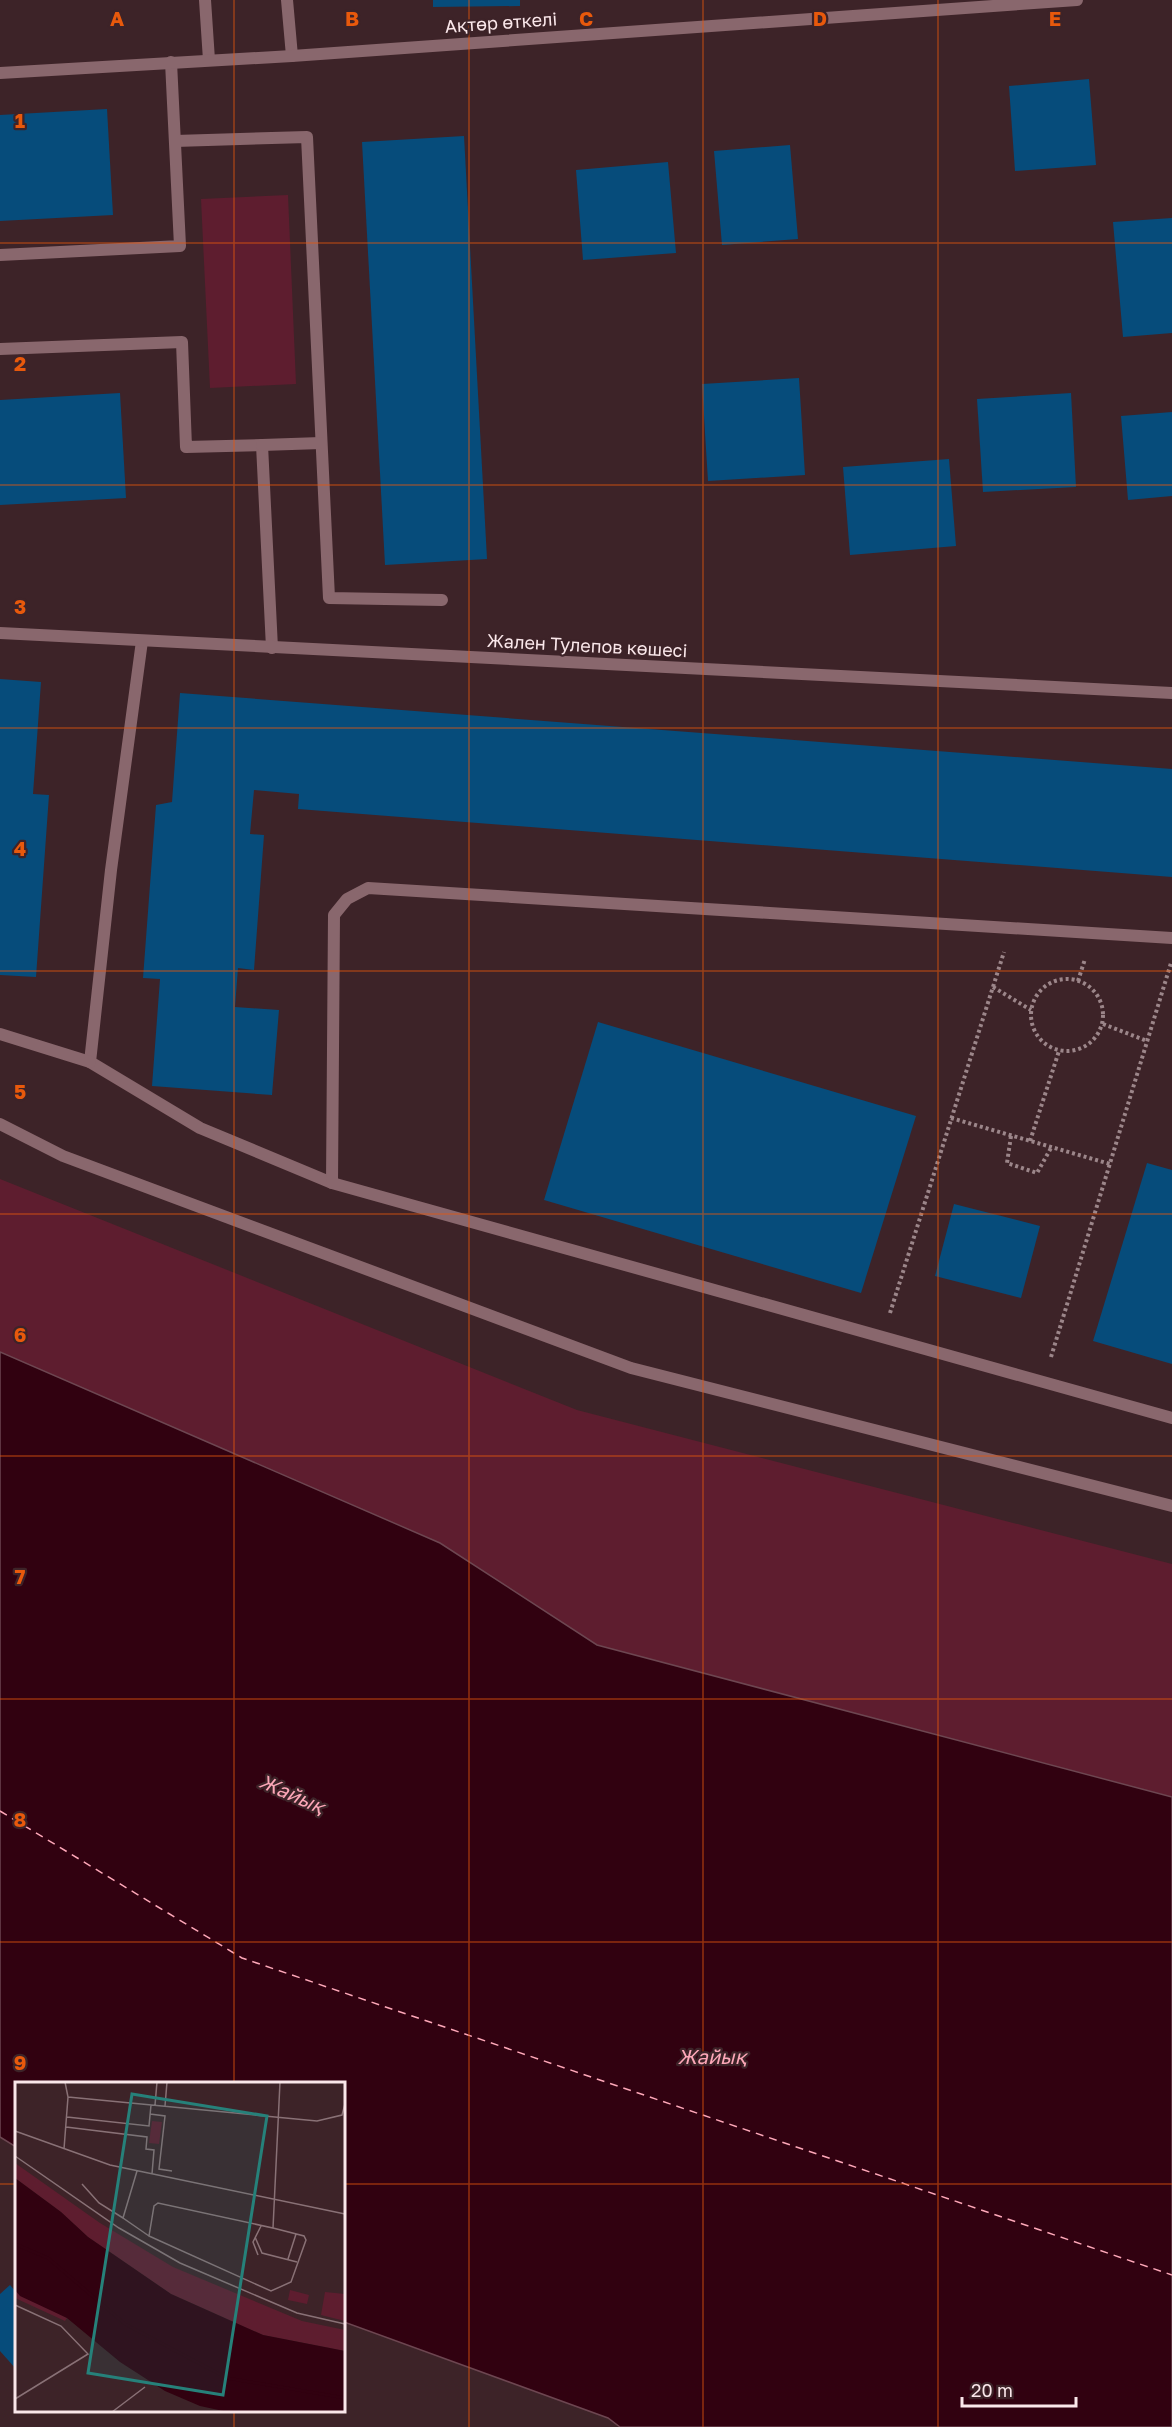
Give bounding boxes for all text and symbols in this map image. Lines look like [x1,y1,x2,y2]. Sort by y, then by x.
text: A [110,6,124,30]
text: B [345,6,359,30]
text: C [579,6,593,30]
text: D [813,6,827,30]
text: E [1049,6,1061,30]
street label: Ақтөр өткелі [444,7,558,37]
text: 1 [15,108,25,132]
text: 2 [14,351,26,375]
text: 3 [14,594,26,618]
street label: Жален Тулепов көшесі [486,629,688,661]
text: 4 [14,836,26,860]
text: 5 [14,1079,26,1103]
text: 6 [14,1322,26,1346]
text: 7 [15,1564,26,1588]
water label: Жайық [256,1768,331,1819]
text: 8 [14,1807,26,1831]
water label: Жайық [678,2044,749,2068]
text: 9 [14,2050,26,2074]
inset map [15,2082,345,2412]
scale bar [962,2370,1076,2408]
text: 20 m [971,2379,1013,2401]

